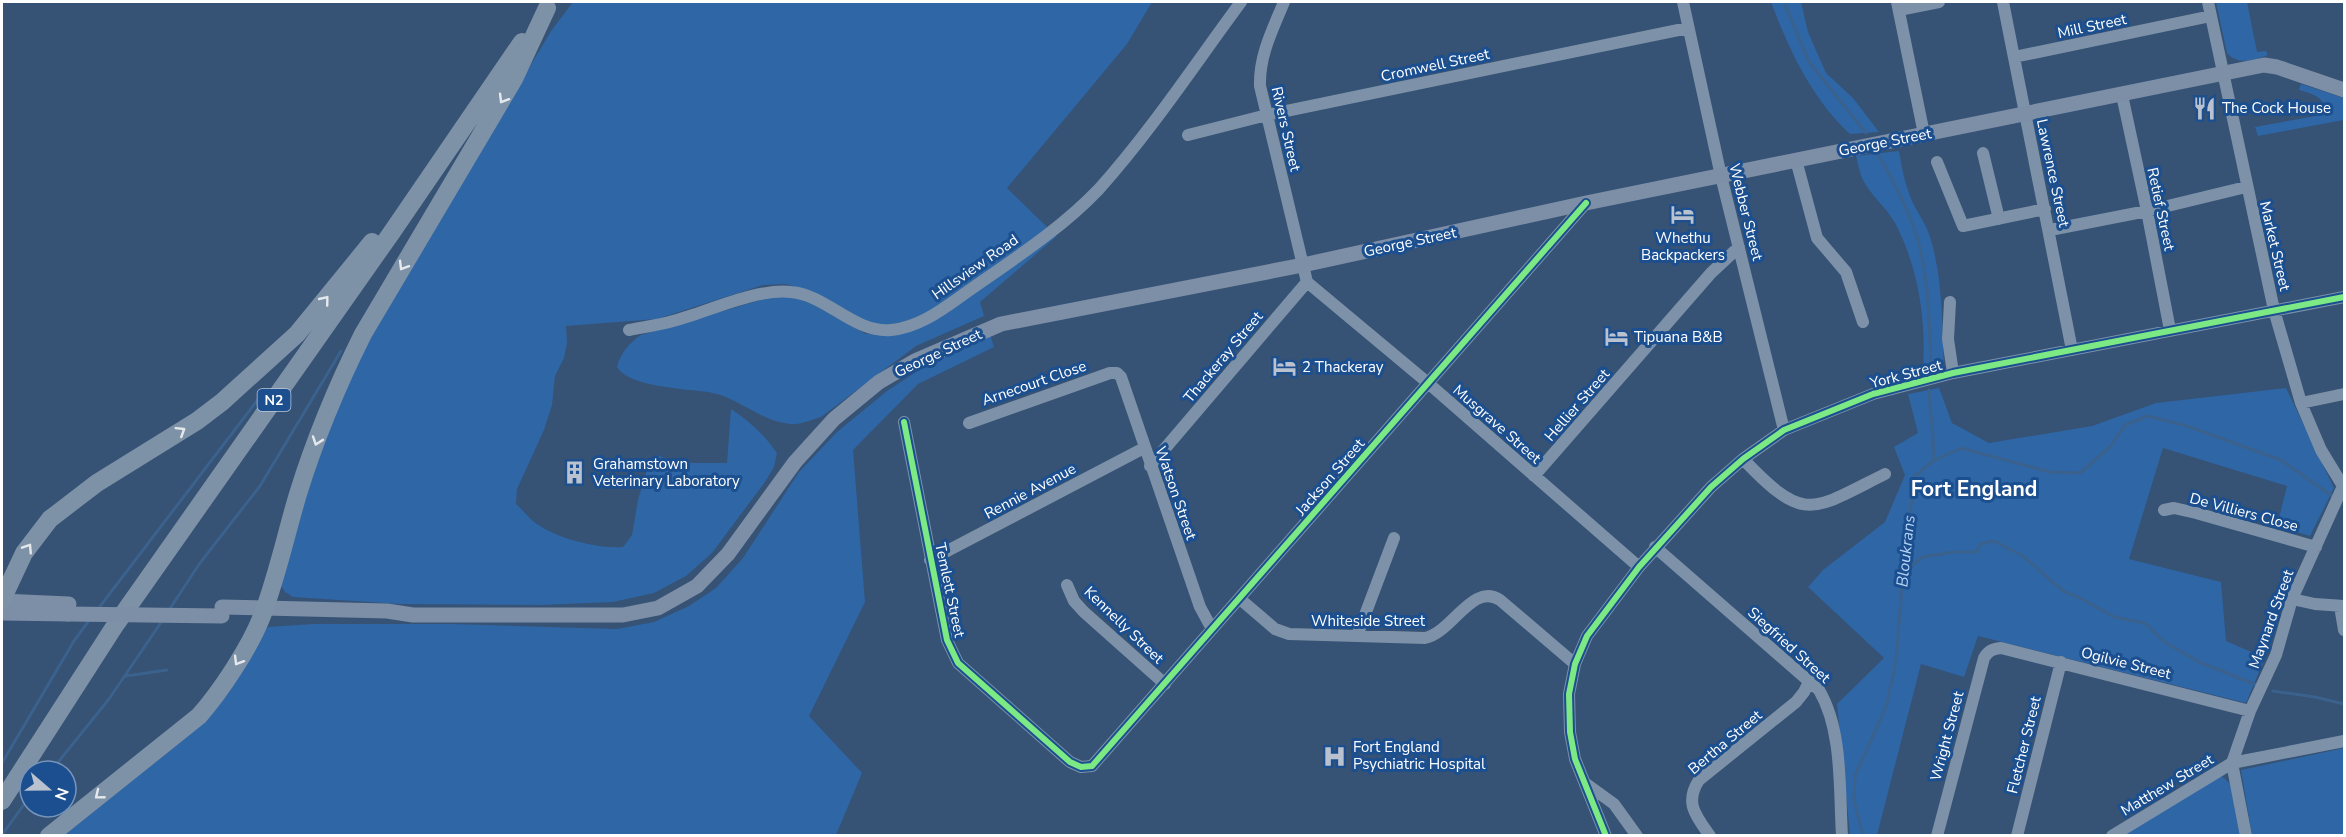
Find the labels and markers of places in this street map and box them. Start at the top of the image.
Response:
restaurant icon: The Cock House [2191,95,2217,121]
place label: The Cock House [2222,98,2331,118]
hotel icon: Whethu Backpackers [1670,201,1696,227]
place label: Whethu Backpackers [1641,228,1725,265]
hotel icon: Tipuana B&B [1603,324,1629,350]
place label: Tipuana B&B [1634,327,1723,347]
hotel icon: 2 Thackeray [1271,354,1297,380]
place label: 2 Thackeray [1302,357,1384,377]
place label: Grahamstown Veterinary Laboratory [592,454,740,491]
building icon: Grahamstown Veterinary Laboratory [562,460,588,486]
place label: Fort England Psychiatric Hospital [1353,737,1486,774]
hospital icon: Fort England Psychiatric Hospital [1322,743,1348,769]

